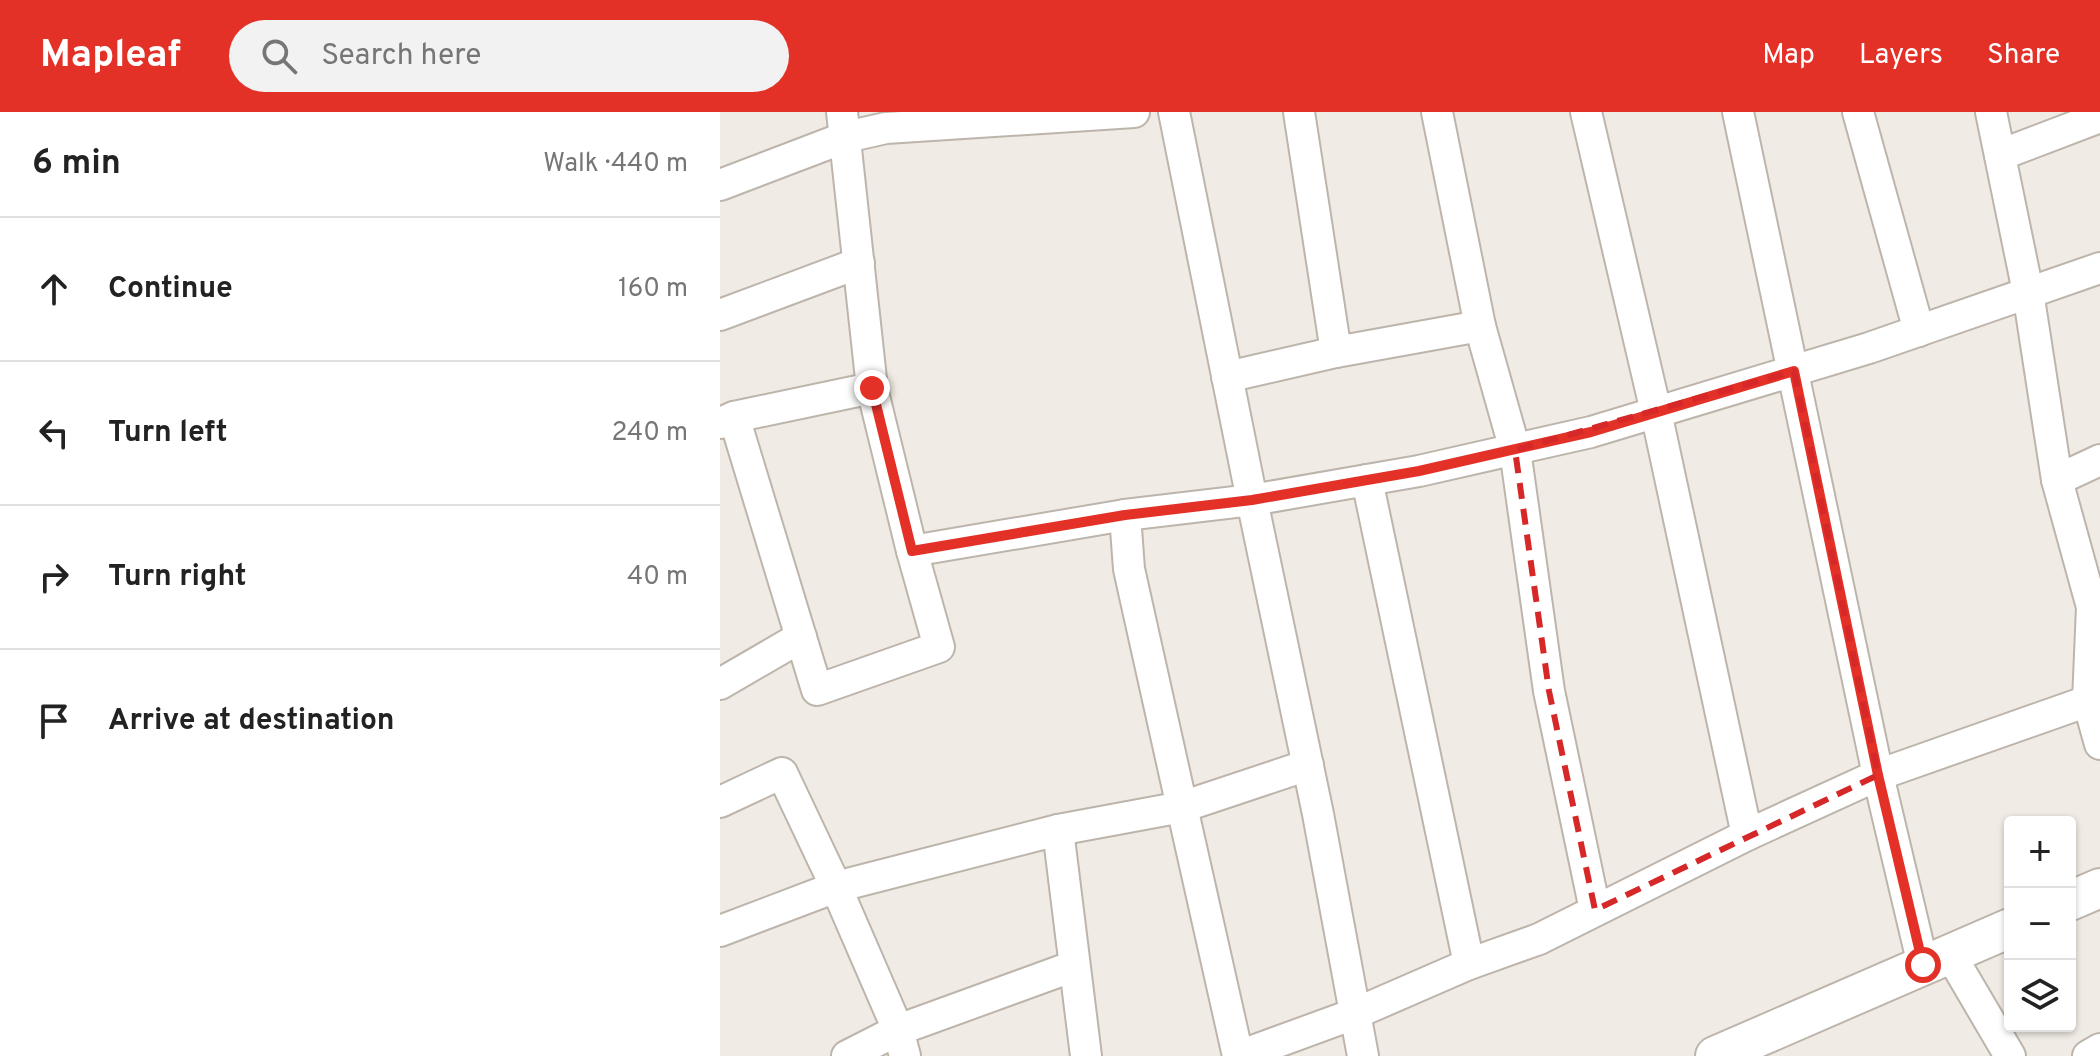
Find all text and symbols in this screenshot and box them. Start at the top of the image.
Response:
search box [229,20,789,92]
text: Mapleaf [40,32,181,81]
icon: search [257,34,301,78]
text: Search here [321,38,481,75]
text: Map [1762,38,1815,74]
text: Layers [1859,38,1943,74]
text: Share [1987,38,2060,74]
text: 6 min [32,143,121,186]
text: Walk · 440 m [543,148,688,181]
icon: ahead [32,267,76,311]
text: Continue [108,271,233,308]
text: 160 m [618,273,688,306]
route end [854,370,890,406]
icon: left [32,411,76,455]
text: Turn left [108,415,228,452]
text: 240 m [611,417,688,450]
icon: right [32,555,76,599]
text: Turn right [108,559,246,596]
text: 40 m [627,561,688,594]
icon: arrive [32,699,76,743]
text: Arrive at destination [108,703,394,740]
map controls [2004,816,2076,1032]
button: + [2004,816,2076,888]
button: − [2004,888,2076,960]
route start [1905,947,1941,983]
button: layers [2004,960,2076,1032]

